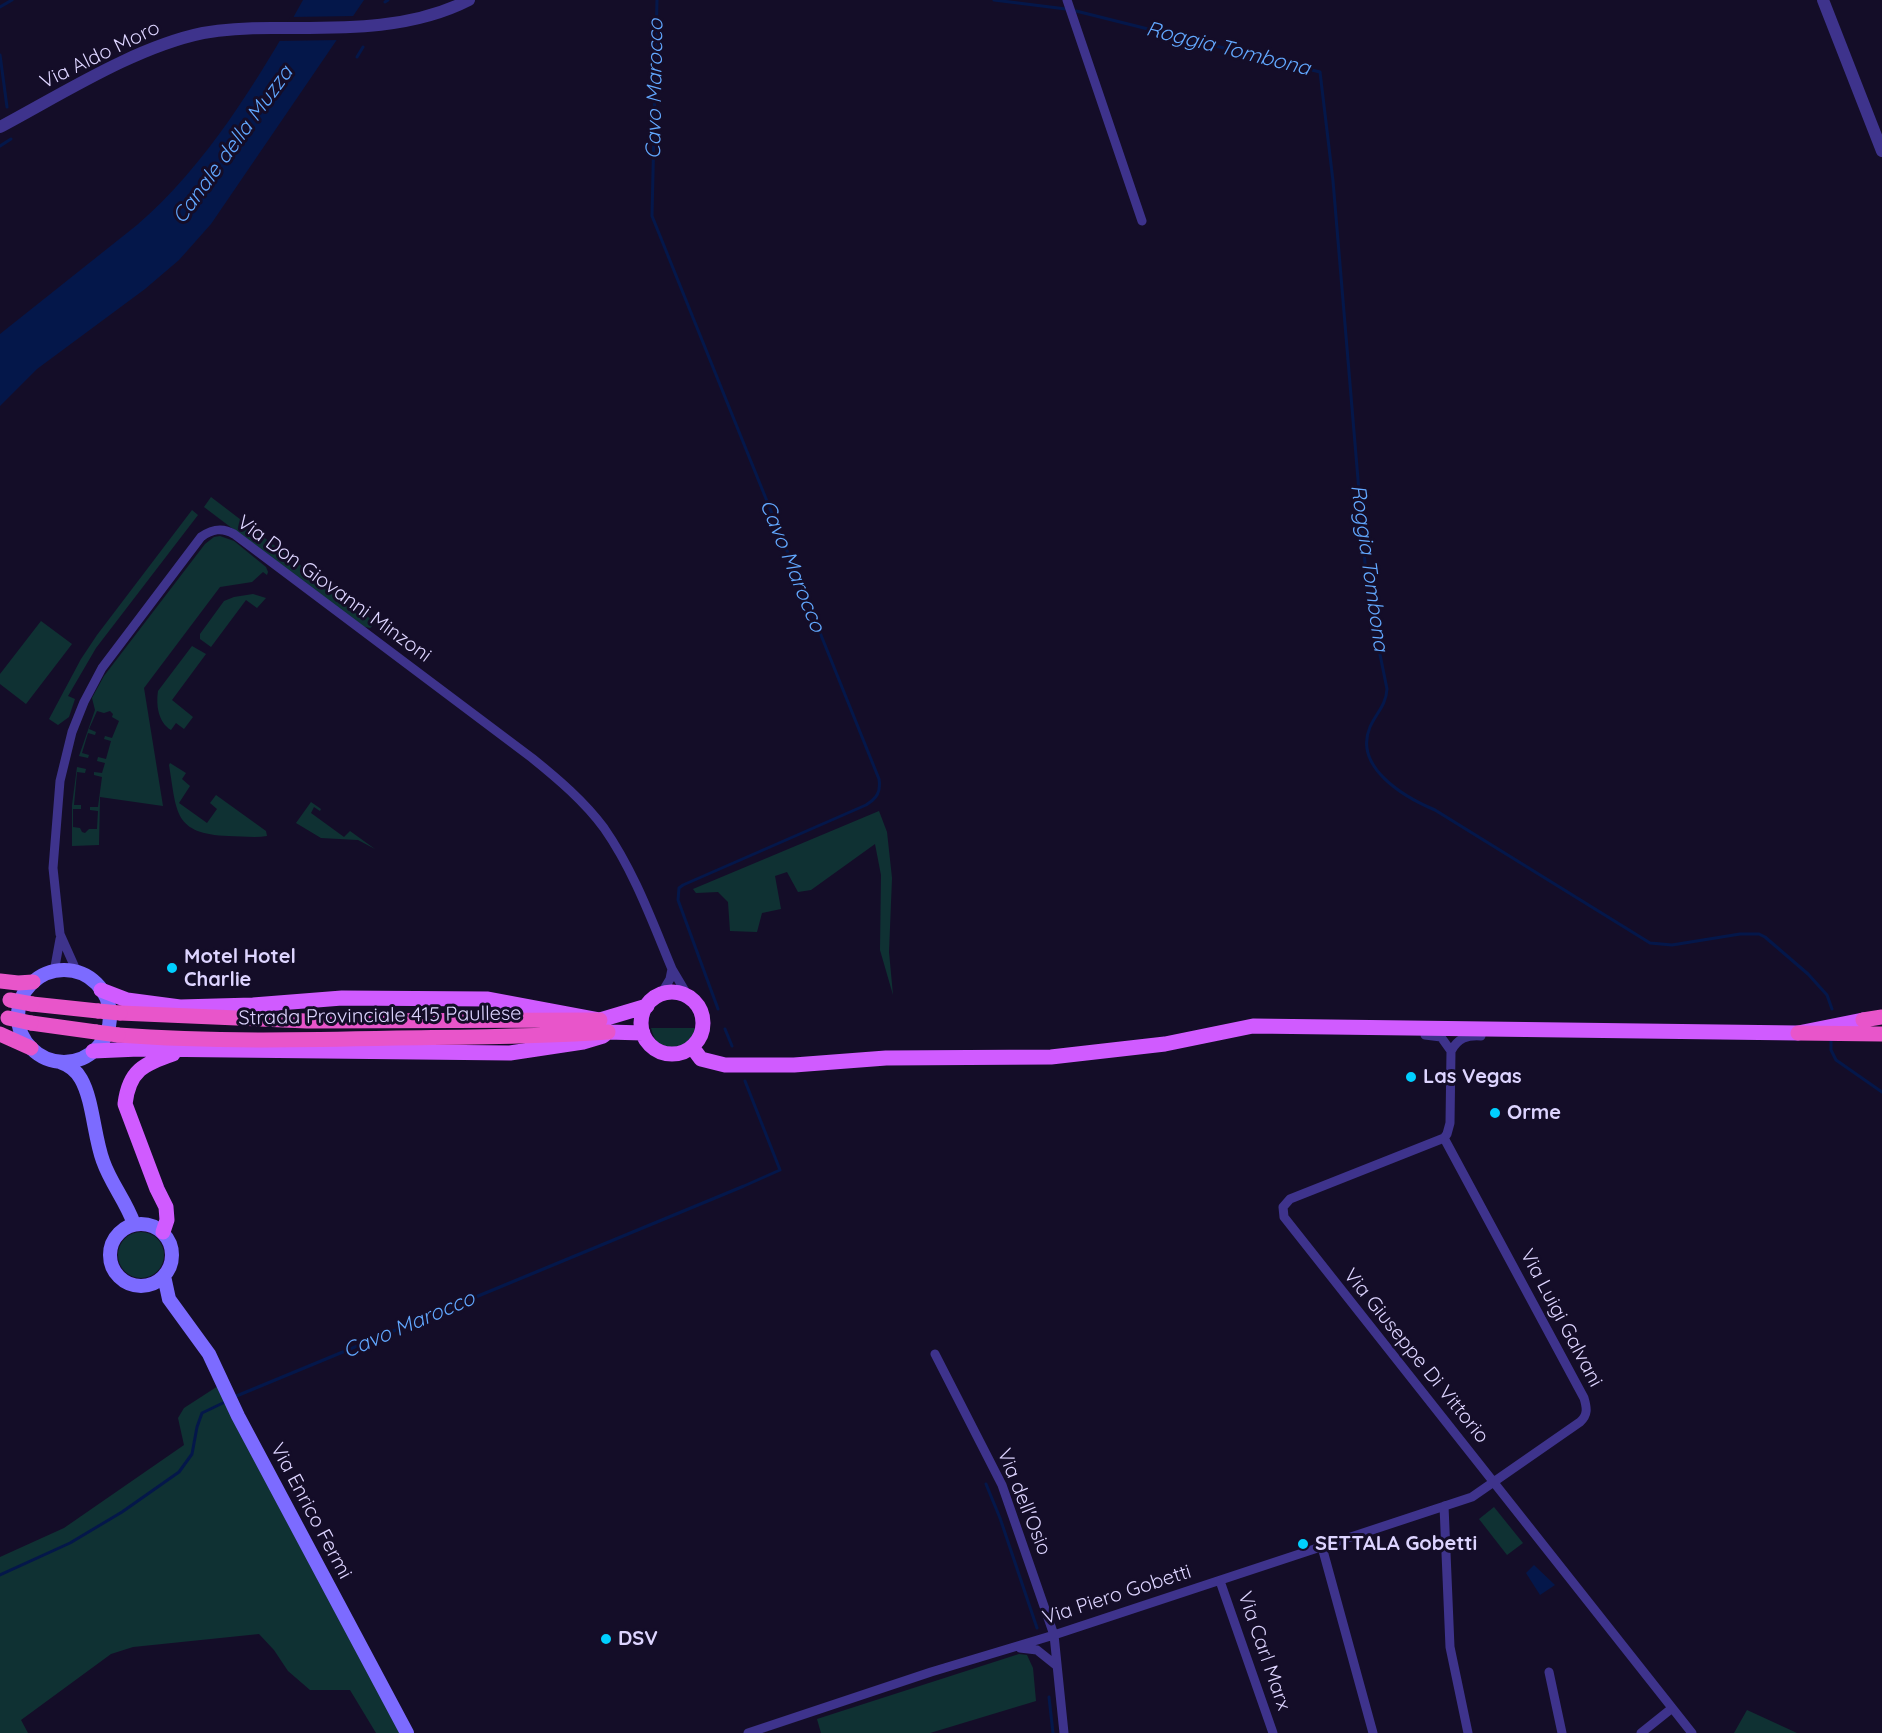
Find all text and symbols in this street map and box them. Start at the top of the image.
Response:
street label: Via Aldo Moro [36,16,164,94]
water label: Roggia Tombona [1143,16,1313,82]
water label: Cavo Marocco [641,19,669,159]
water label: Canale della Muzza [167,61,299,229]
water label: Roggia Tombona [1345,483,1393,653]
water label: Cavo Marocco [754,496,830,636]
street label: Via Don Giovanni Minzoni [232,510,436,668]
place label: Motel Hotel Charlie [184,945,296,992]
marker: Motel Hotel Charlie [165,961,179,975]
street label: Strada Provinciale 415 Paullese [238,1002,522,1030]
place label: Las Vegas [1423,1065,1522,1089]
marker: Las Vegas [1404,1070,1418,1084]
place label: Orme [1507,1101,1561,1125]
marker: Orme [1488,1106,1502,1120]
street label: Via Luigi Galvani [1515,1245,1607,1391]
street label: Via Giuseppe Di Vittorio [1338,1264,1494,1448]
water label: Cavo Marocco [339,1286,479,1364]
street label: Via Enrico Fermi [265,1439,357,1583]
street label: Via dell'Osio [992,1445,1056,1559]
place label: SETTALA Gobetti [1315,1532,1477,1556]
marker: SETTALA Gobetti [1296,1537,1310,1551]
street label: Via Piero Gobetti [1040,1560,1194,1630]
street label: Via Carl Marx [1232,1588,1296,1714]
place label: DSV [618,1627,658,1651]
marker: DSV [599,1632,613,1646]

